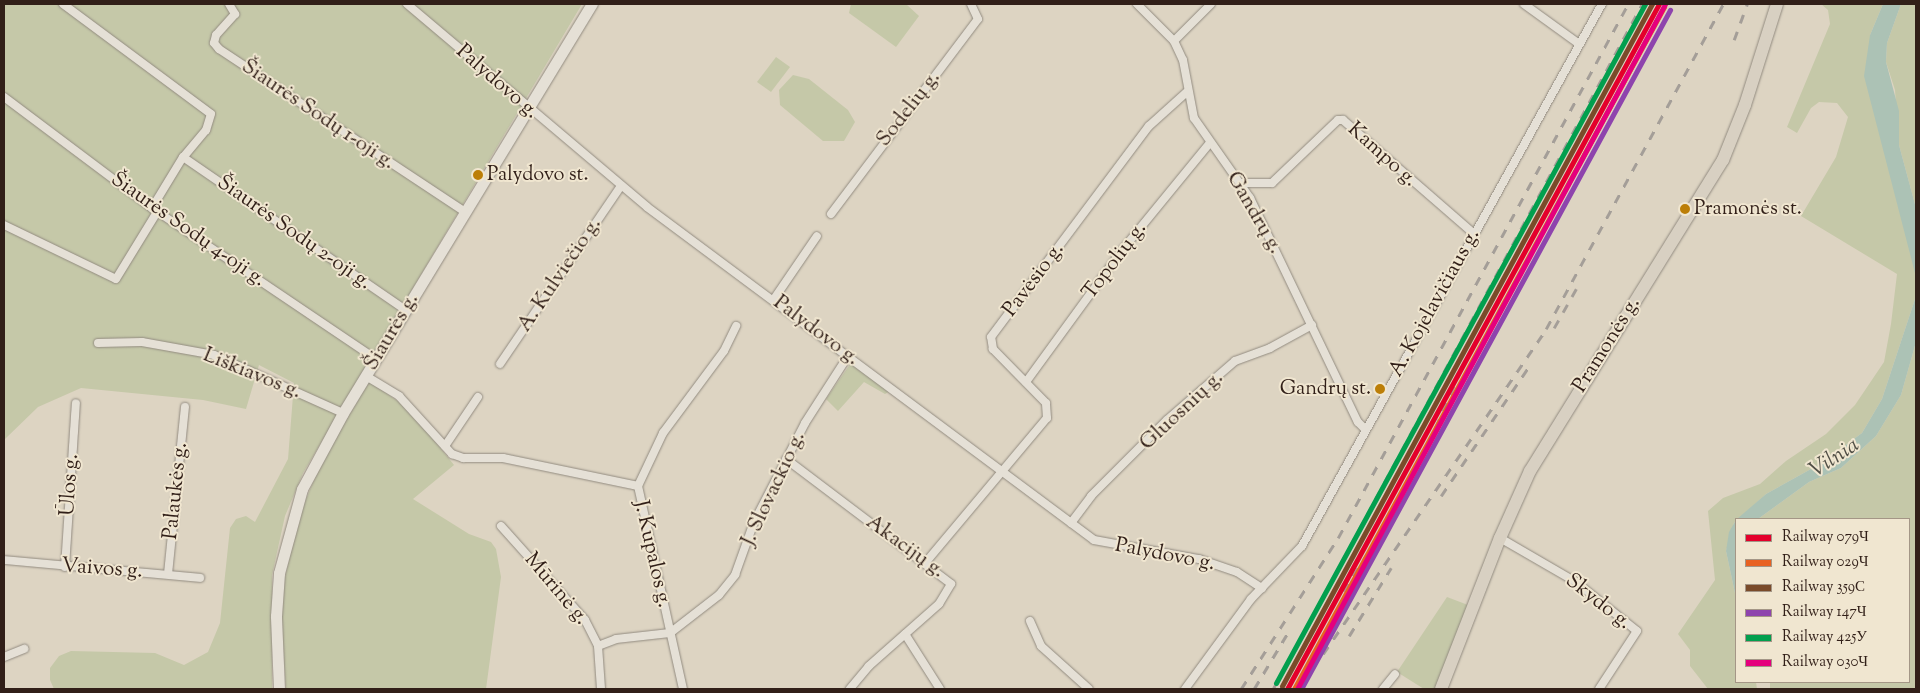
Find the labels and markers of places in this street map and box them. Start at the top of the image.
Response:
place label: Palydovo st. [487,163,588,187]
marker: Palydovo st. [473,170,483,180]
place label: Pramonės st. [1694,197,1802,221]
marker: Pramonės st. [1680,204,1690,214]
place label: Gandrų st. [1280,377,1371,401]
marker: Gandrų st. [1375,384,1385,394]

